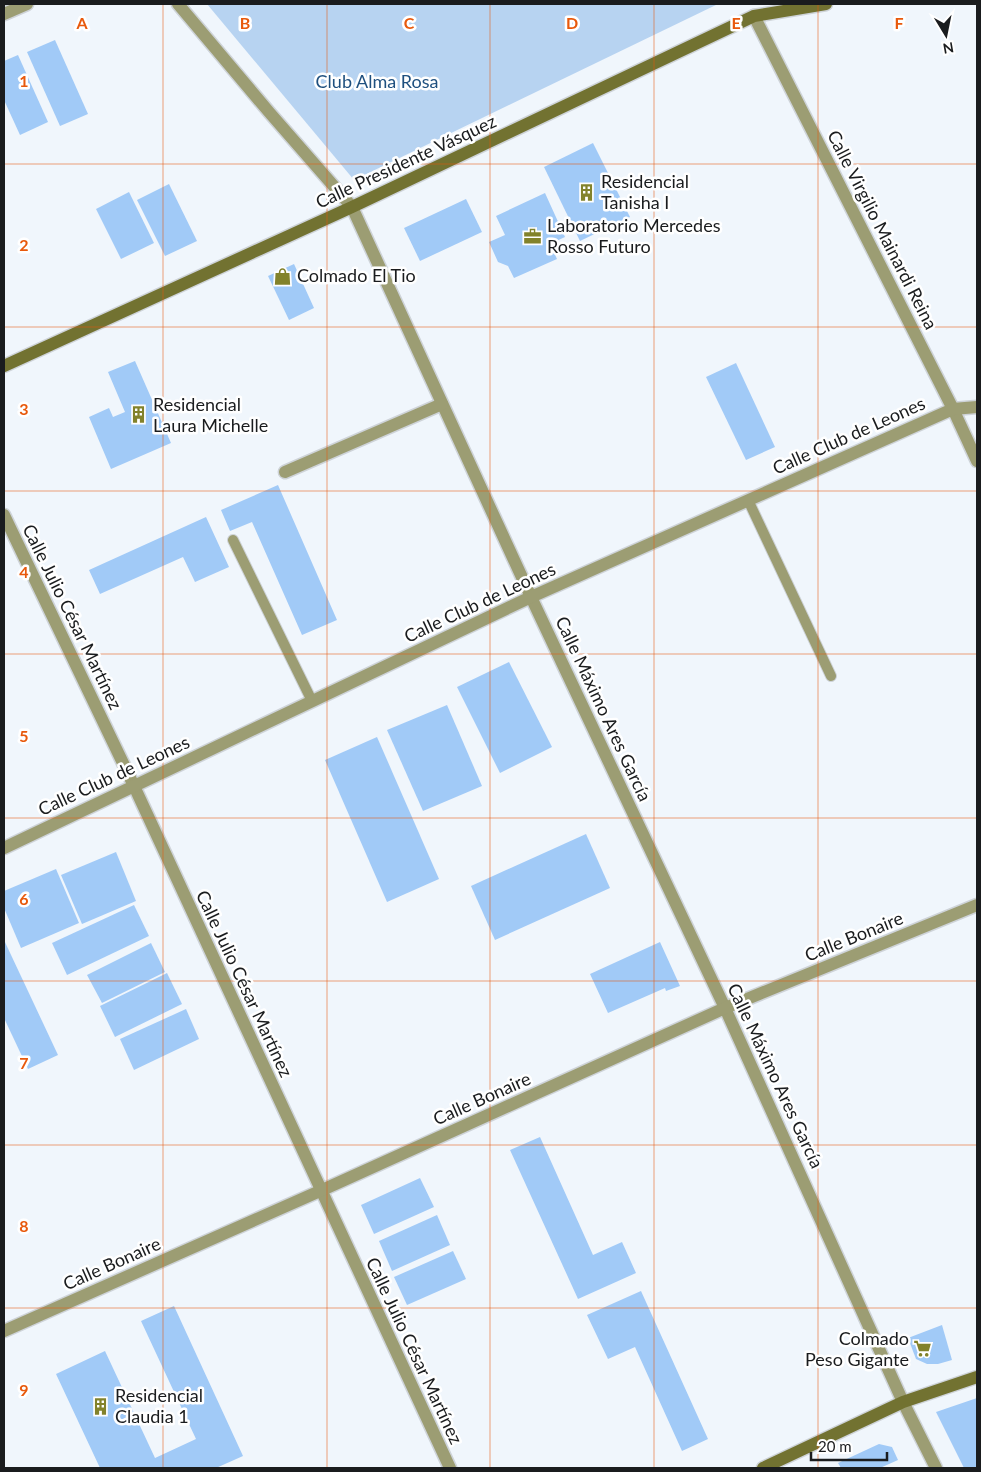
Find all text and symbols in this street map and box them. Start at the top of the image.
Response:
north arrow [921,10,971,60]
text: A [75,13,88,32]
text: B [240,13,250,32]
text: C [404,13,415,32]
text: D [566,13,578,32]
text: E [731,13,741,32]
text: F [894,13,904,32]
text: N [942,39,955,58]
park label: Club Alma Rosa [316,70,438,92]
text: 1 [19,71,29,90]
street label: Calle Presidente Vásquez [312,110,499,213]
street label: Calle Virgilio Mainardi Reina [823,126,943,333]
place label: Residencial Tanisha I [601,170,689,213]
building icon: Residencial Tanisha I [577,182,597,202]
place label: Laboratorio Mercedes Rosso Futuro [547,214,721,257]
office icon: Laboratorio Mercedes Rosso Futuro [523,226,543,246]
text: 2 [19,235,29,254]
place label: Colmado El Tio [297,264,416,286]
shop icon: Colmado El Tio [273,266,293,286]
street label: Calle Club de Leones [769,392,928,479]
place label: Residencial Laura Michelle [153,393,268,436]
text: 3 [19,399,29,418]
building icon: Residencial Laura Michelle [129,405,149,425]
street label: Calle Julio César Martínez [18,520,127,713]
street label: Calle Club de Leones [400,557,559,647]
text: 4 [19,562,29,581]
street label: Calle Máximo Ares García [551,613,656,805]
text: 5 [19,726,29,745]
street label: Calle Club de Leones [34,730,193,820]
street label: Calle Julio César Martínez [192,887,298,1080]
text: 6 [19,889,29,908]
street label: Calle Bonaire [801,906,906,966]
street label: Calle Máximo Ares García [723,980,828,1172]
text: 7 [19,1053,29,1072]
street label: Calle Bonaire [429,1067,534,1129]
text: 8 [19,1216,29,1235]
street label: Calle Bonaire [59,1232,164,1294]
street label: Calle Julio César Martínez [362,1254,468,1447]
place label: Colmado Peso Gigante [805,1327,909,1370]
supermarket icon: Colmado Peso Gigante [913,1339,933,1359]
text: 9 [19,1380,29,1399]
place label: Residencial Claudia 1 [115,1384,203,1427]
building icon: Residencial Claudia 1 [91,1396,111,1416]
scale bar [811,1430,887,1462]
text: 20 m [818,1437,852,1455]

